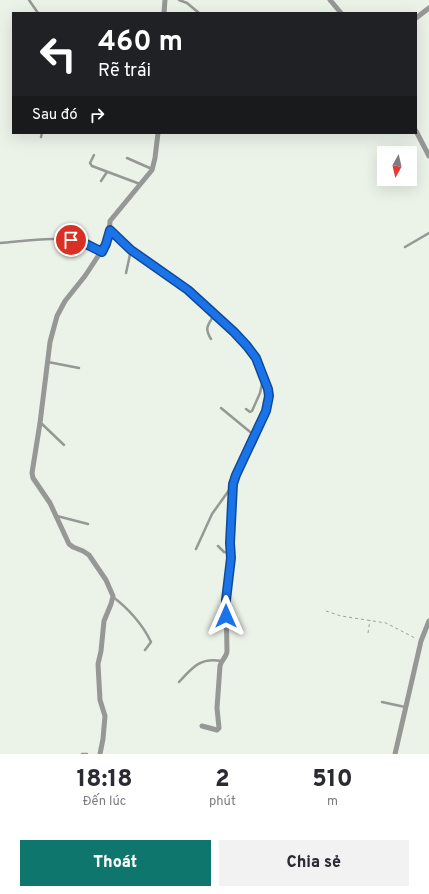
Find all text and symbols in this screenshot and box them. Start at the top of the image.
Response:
text: 460 m [98,25,183,61]
icon: left [32,28,84,80]
text: Rẽ trái [98,60,151,83]
icon: right [86,104,108,126]
text: Sau đó [32,106,78,125]
north arrow [377,146,417,186]
map controls [377,146,417,186]
pin [54,223,88,257]
icon: arrive [60,229,82,251]
position arrow [205,595,247,637]
text: 18:18 [76,765,133,795]
text: 2 [215,765,230,795]
text: 510 [312,765,353,795]
text: Đến lúc [83,794,126,810]
text: phút [209,794,236,810]
text: m [327,794,338,810]
button: Thoát [20,840,211,886]
button: Chia sẻ [219,840,409,886]

